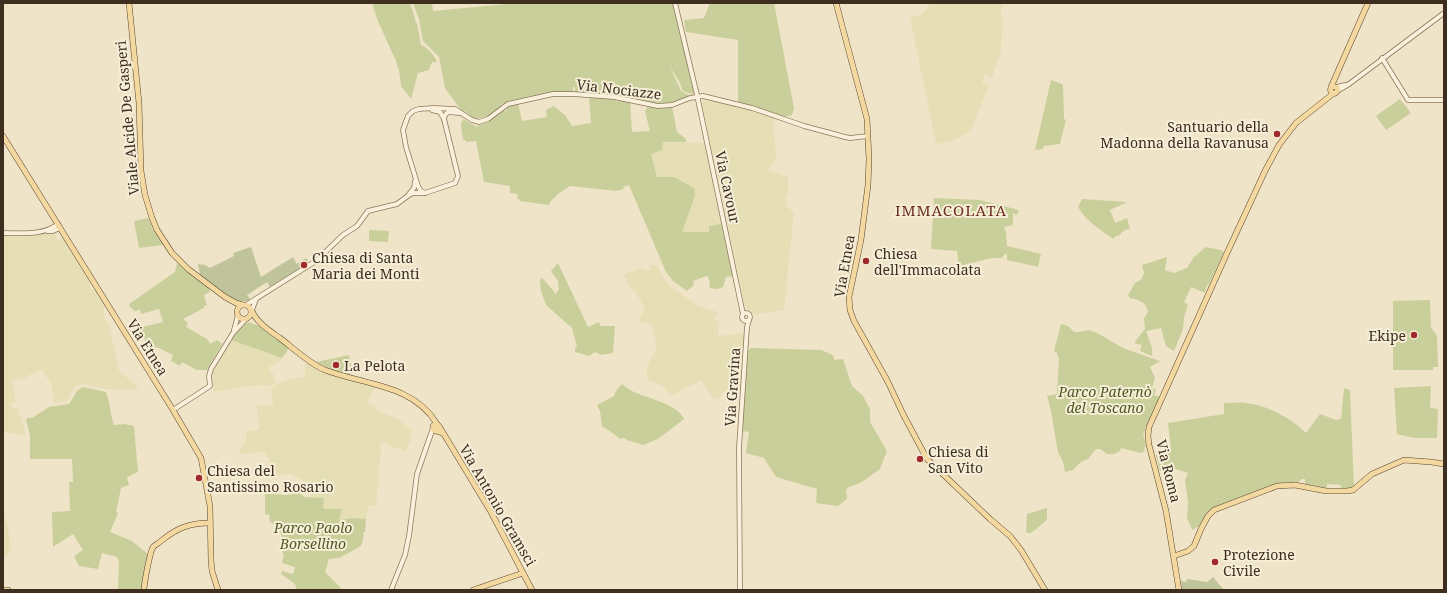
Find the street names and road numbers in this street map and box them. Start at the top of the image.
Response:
street label: Viale Alcide De Gasperi [111,39,143,196]
street label: Via Nociazze [576,74,662,104]
street label: Via Cavour [711,149,745,225]
street label: Via Etnea [829,233,859,299]
street label: Via Etnea [123,315,173,379]
street label: Via Gravina [720,347,744,427]
street label: Via Roma [1152,438,1186,504]
street label: Via Antonio Gramsci [455,441,541,570]

